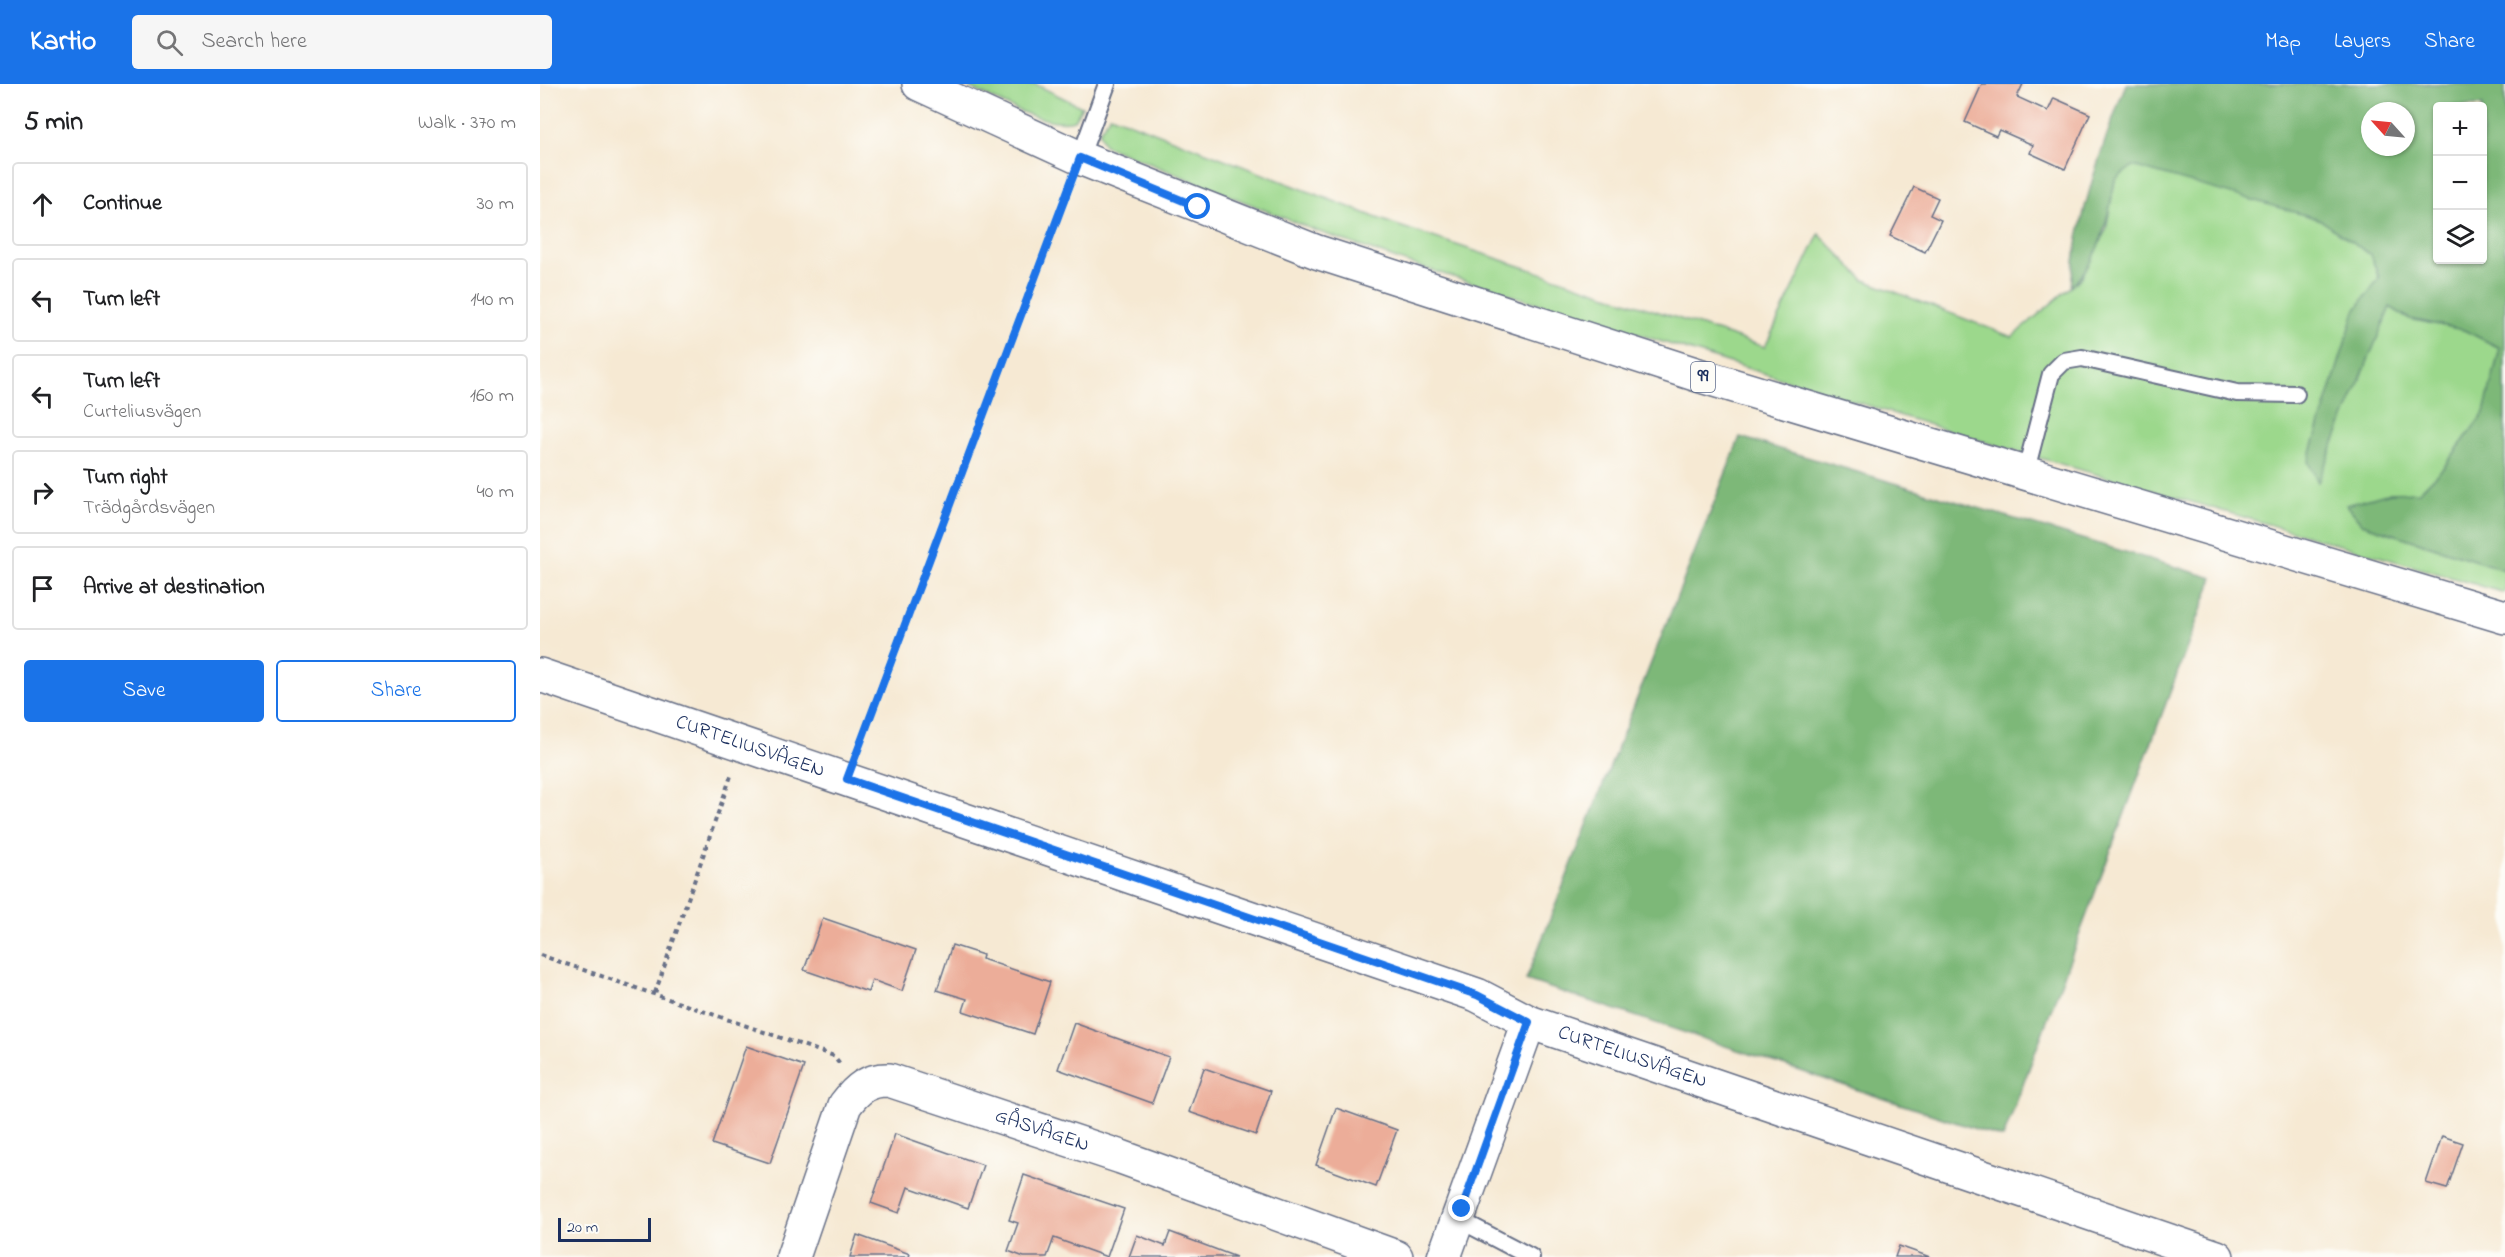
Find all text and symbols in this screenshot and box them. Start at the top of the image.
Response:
search box [132,15,552,69]
text: Kartio [30,22,96,63]
icon: search [153,26,186,59]
text: Search here [201,26,307,58]
text: Map [2265,27,2301,57]
text: Layers [2334,27,2391,57]
text: Share [2424,27,2475,57]
north arrow [2361,102,2415,156]
map controls [2433,102,2487,264]
button: + [2433,102,2487,156]
text: 5 min [24,104,83,142]
text: Walk · 370 m [418,109,516,138]
button: − [2433,156,2487,210]
icon: ahead [26,188,59,221]
text: Continue [83,188,162,220]
text: 30 m [477,190,514,219]
route start [1184,193,1210,219]
button: layers [2433,210,2487,264]
icon: left [26,284,59,317]
text: Turn left [83,284,160,316]
text: 140 m [470,286,514,315]
road number: 99 [1691,362,1715,392]
text: Turn left [83,366,160,398]
icon: left [26,380,59,413]
text: 160 m [470,382,514,411]
text: Curteliusvägen [83,398,201,427]
text: Turn right [83,462,168,494]
icon: right [26,476,59,509]
text: 40 m [477,478,514,507]
text: Trädgårdsvägen [83,494,215,523]
icon: arrive [26,572,59,605]
text: Arrive at destination [83,572,265,604]
button: Save [24,660,264,722]
button: Share [276,660,516,722]
street label: CURTELIUSVÄGEN [672,708,828,786]
street label: CURTELIUSVÄGEN [1554,1018,1711,1096]
street label: GÅSVÄGEN [991,1102,1093,1160]
route end [1448,1195,1474,1221]
scale bar [558,1215,651,1242]
text: 20 m [567,1216,598,1240]

